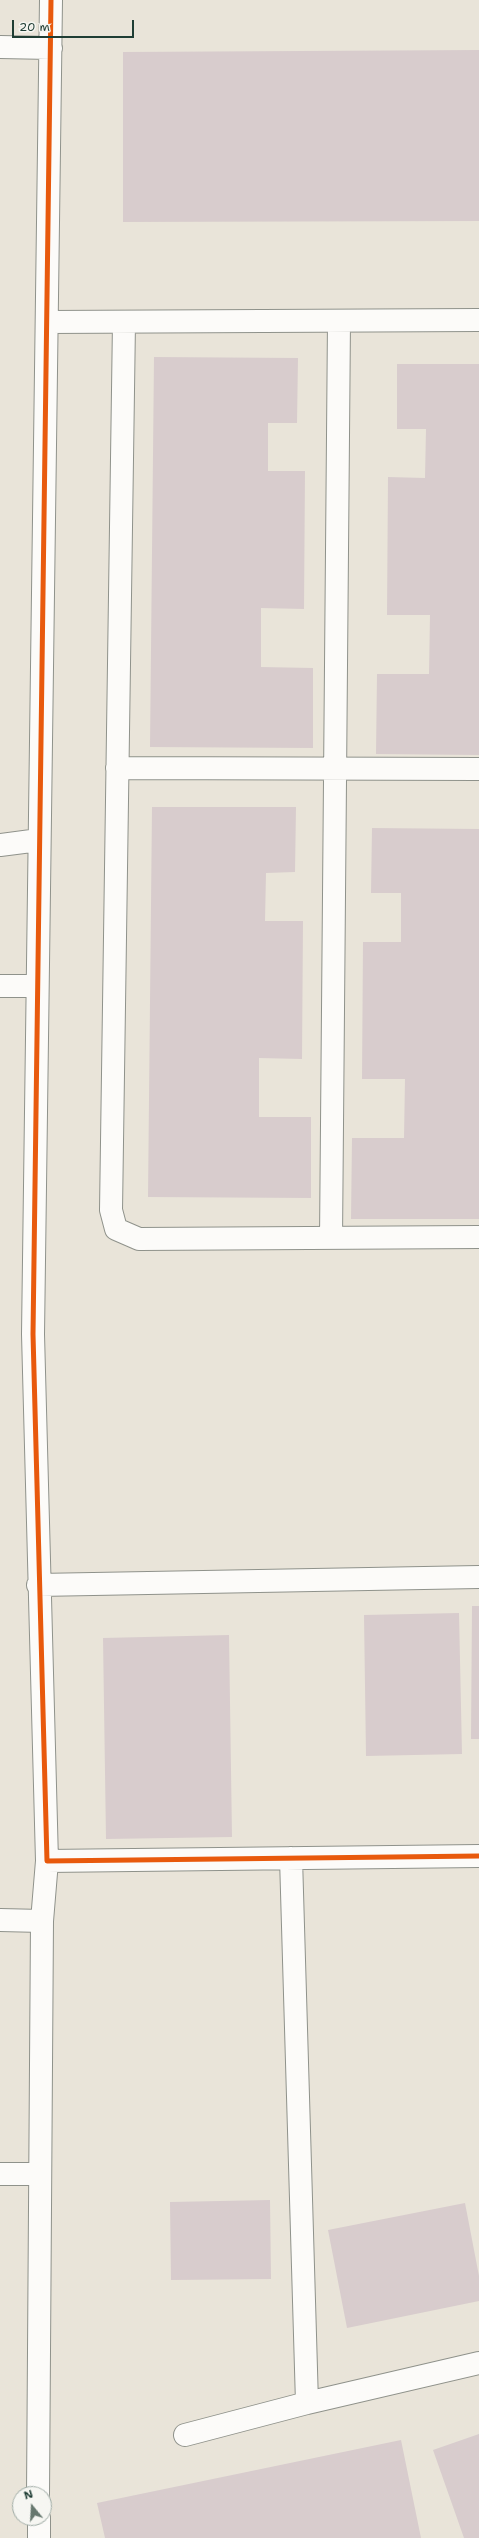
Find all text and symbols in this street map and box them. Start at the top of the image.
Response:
scale bar [14,12,136,38]
text: 20 m [19,19,50,35]
north arrow [12,2486,52,2526]
text: N [22,2487,35,2504]

